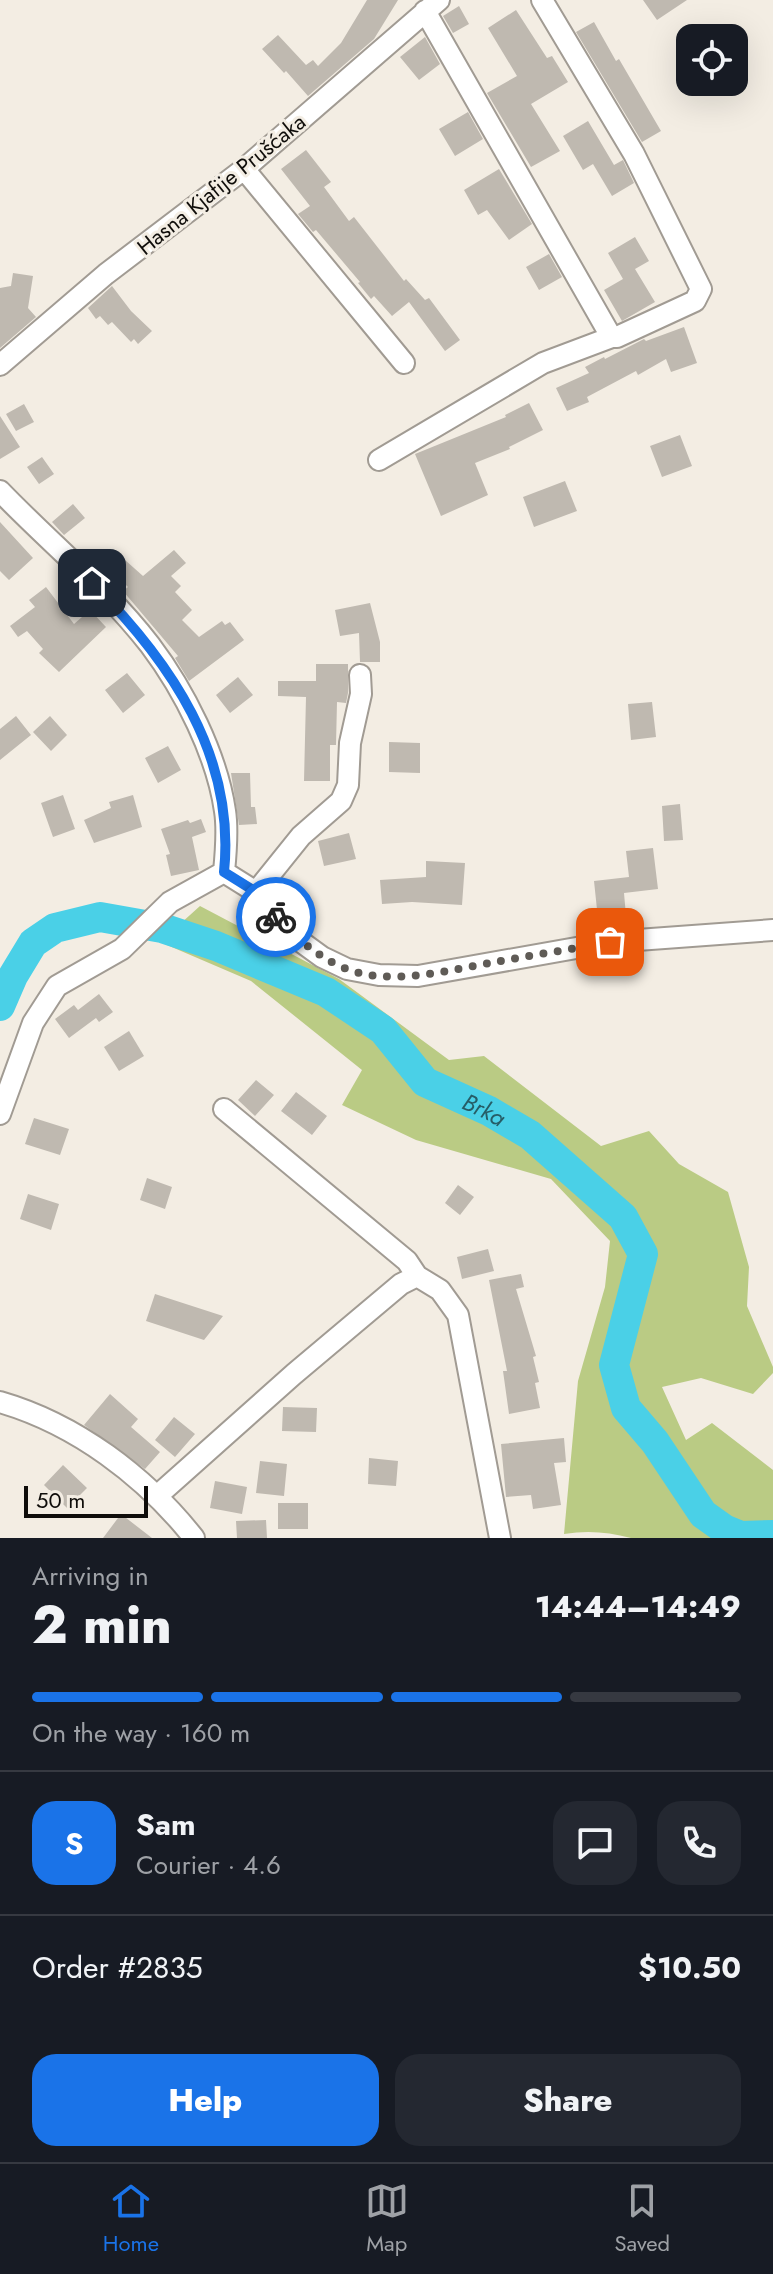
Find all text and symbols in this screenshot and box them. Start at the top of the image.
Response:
map controls [676,24,748,96]
button: locate [676,24,748,96]
street label: Hasna Kjafije Prušćaka [130,106,312,262]
pin [58,549,126,617]
icon: home [70,561,114,605]
courier [236,877,316,957]
icon: bike [254,895,298,939]
pin [576,908,644,976]
icon: bag [588,920,632,964]
water label: Brka [457,1084,513,1135]
scale bar [24,1482,148,1518]
text: 50 m [36,1484,85,1516]
text: Arriving in [32,1557,149,1595]
text: 14:44–14:49 [535,1585,741,1628]
text: 2 min [32,1587,172,1663]
text: On the way · 160 m [32,1714,250,1752]
button: chat [553,1801,637,1885]
button: phone [657,1801,741,1885]
text: Sam [136,1803,196,1846]
text: S [65,1822,83,1865]
text: Courier · 4.6 [136,1846,281,1884]
text: Order #2835 [32,1946,203,1989]
text: $10.50 [638,1946,741,1989]
button: Help [32,2054,379,2146]
button: Share [395,2054,741,2146]
tab: Home [103,2179,159,2259]
tab: Map [365,2179,409,2259]
tab: Saved [614,2179,670,2259]

